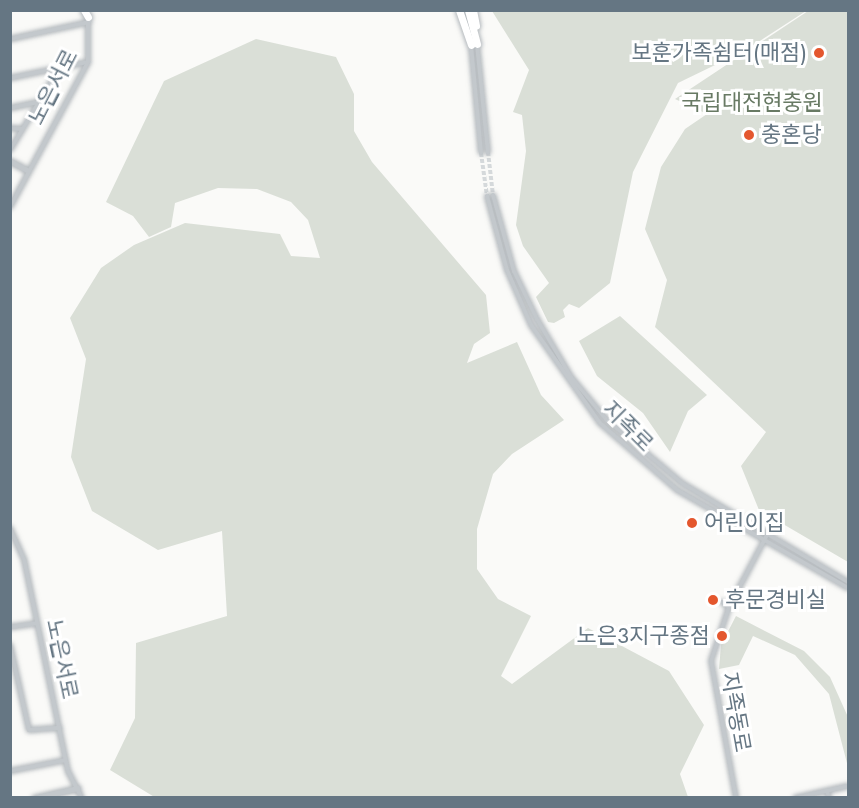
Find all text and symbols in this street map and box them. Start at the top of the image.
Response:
place label: 보훈가족쉼터(매점) [631,40,807,66]
street label: 노은서로 [23,45,83,129]
marker: 보훈가족쉼터(매점) [812,46,826,60]
park label: 국립대전현충원 [681,90,823,116]
place label: 충혼당 [761,122,822,148]
marker: 충혼당 [742,128,756,142]
street label: 지족로 [597,395,659,457]
place label: 어린이집 [704,510,785,536]
marker: 어린이집 [685,516,699,530]
place label: 후문경비실 [725,587,826,613]
marker: 후문경비실 [706,593,720,607]
street label: 노은서로 [41,617,83,701]
place label: 노은3지구종점 [577,623,710,649]
marker: 노은3지구종점 [715,629,729,643]
street label: 지족동로 [716,670,756,754]

